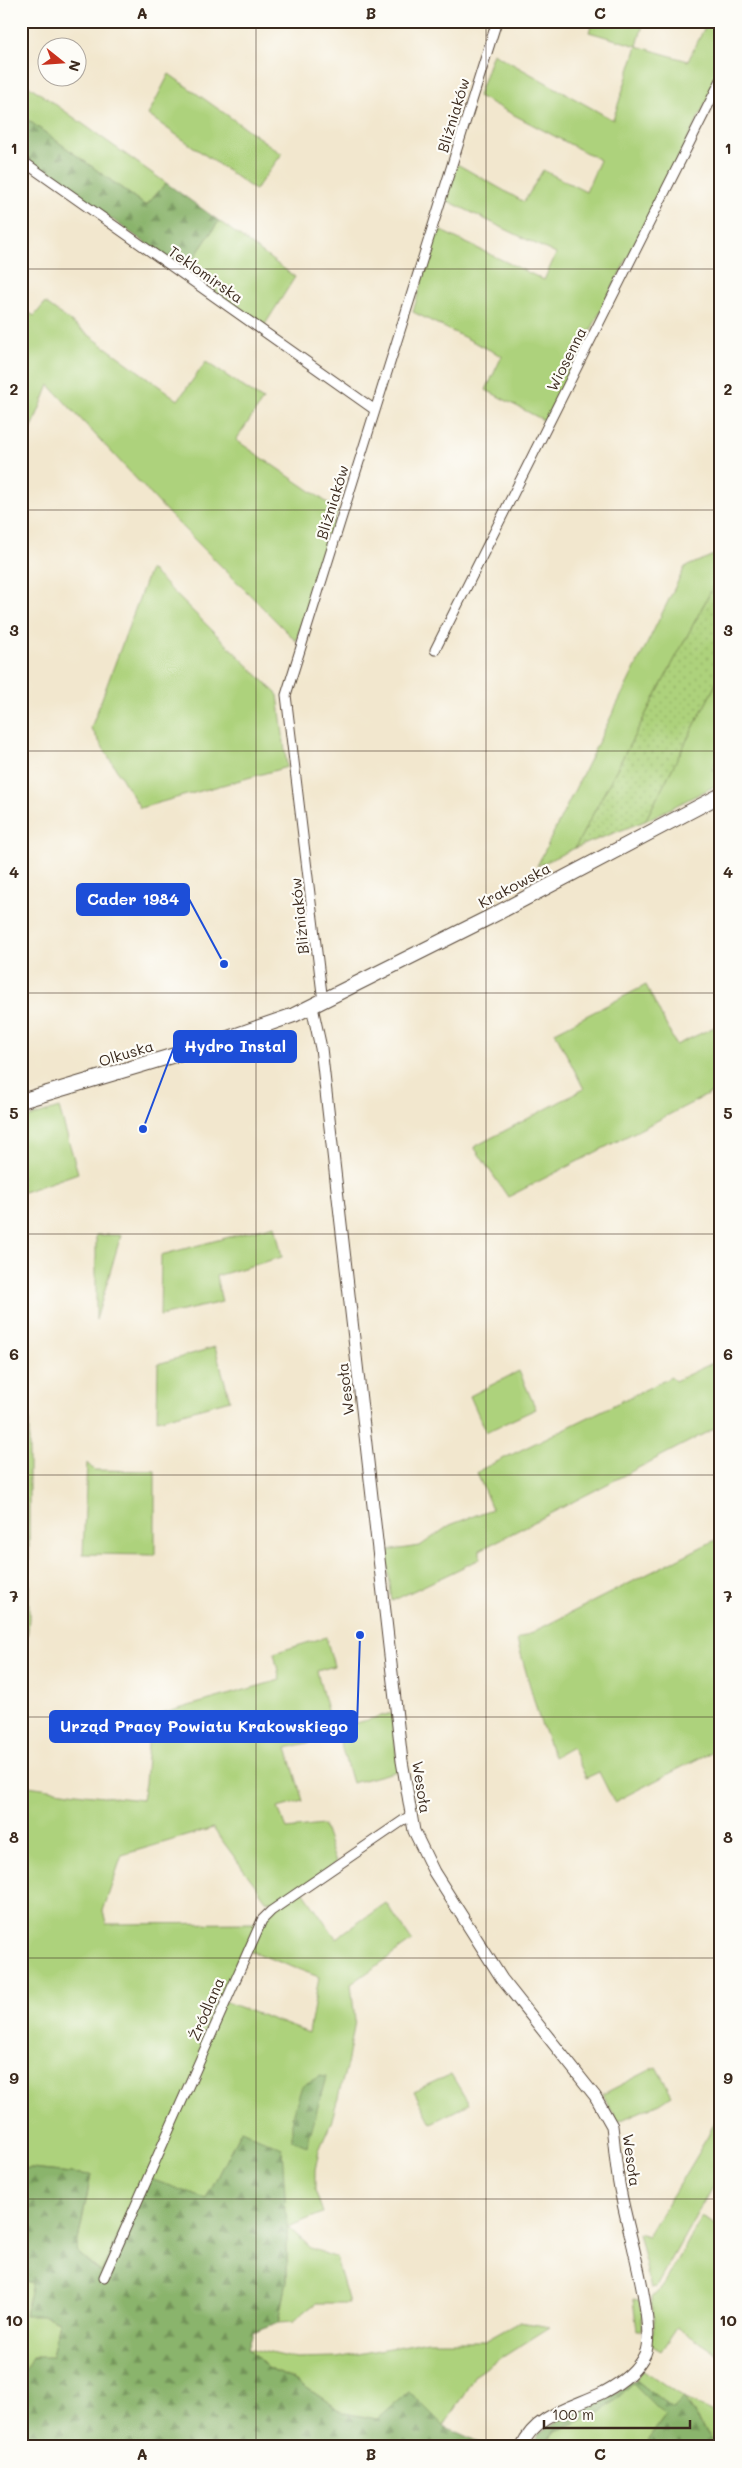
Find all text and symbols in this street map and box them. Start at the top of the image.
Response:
text: A [136,2,148,23]
text: B [366,2,376,23]
text: C [594,2,606,23]
north arrow [38,38,88,88]
text: N [64,58,86,74]
street label: Bliźniaków [432,75,474,155]
text: 1 [10,137,18,158]
text: 1 [724,137,732,158]
street label: Teklomirska [165,241,247,307]
street label: Wiosenna [541,324,591,394]
text: 2 [10,378,19,399]
text: 2 [724,378,733,399]
street label: Bliźniaków [311,462,353,542]
text: 3 [9,619,19,640]
text: 3 [723,619,733,640]
street label: Krakowska [474,858,554,912]
text: 4 [9,861,19,882]
text: 4 [723,861,733,882]
street label: Bliźniaków [285,877,313,955]
callout: Cader 1984 [77,884,189,915]
text: Cader 1984 [87,888,179,909]
callout: Hydro Instal [174,1031,296,1062]
street label: Olkuska [96,1035,156,1071]
text: Hydro Instal [184,1035,286,1056]
text: 5 [9,1102,19,1123]
text: 5 [723,1102,733,1123]
text: 6 [9,1343,19,1364]
text: 6 [723,1343,733,1364]
street label: Wesoła [332,1362,358,1416]
text: 7 [10,1585,19,1606]
text: 7 [724,1585,733,1606]
callout: Urząd Pracy Powiatu Krakowskiego [50,1711,357,1742]
text: Urząd Pracy Powiatu Krakowskiego [60,1715,348,1736]
street label: Wesoła [408,1759,436,1815]
text: 8 [9,1826,19,1847]
text: 8 [723,1826,733,1847]
street label: Źródlana [184,1974,228,2044]
text: 9 [9,2067,19,2088]
text: 9 [723,2067,733,2088]
street label: Wesoła [618,2133,646,2187]
text: 10 [5,2309,23,2330]
text: 10 [719,2309,737,2330]
scale bar [544,2398,691,2430]
text: 100 m [552,2404,594,2424]
text: A [136,2443,148,2464]
text: B [366,2443,376,2464]
text: C [594,2443,606,2464]

